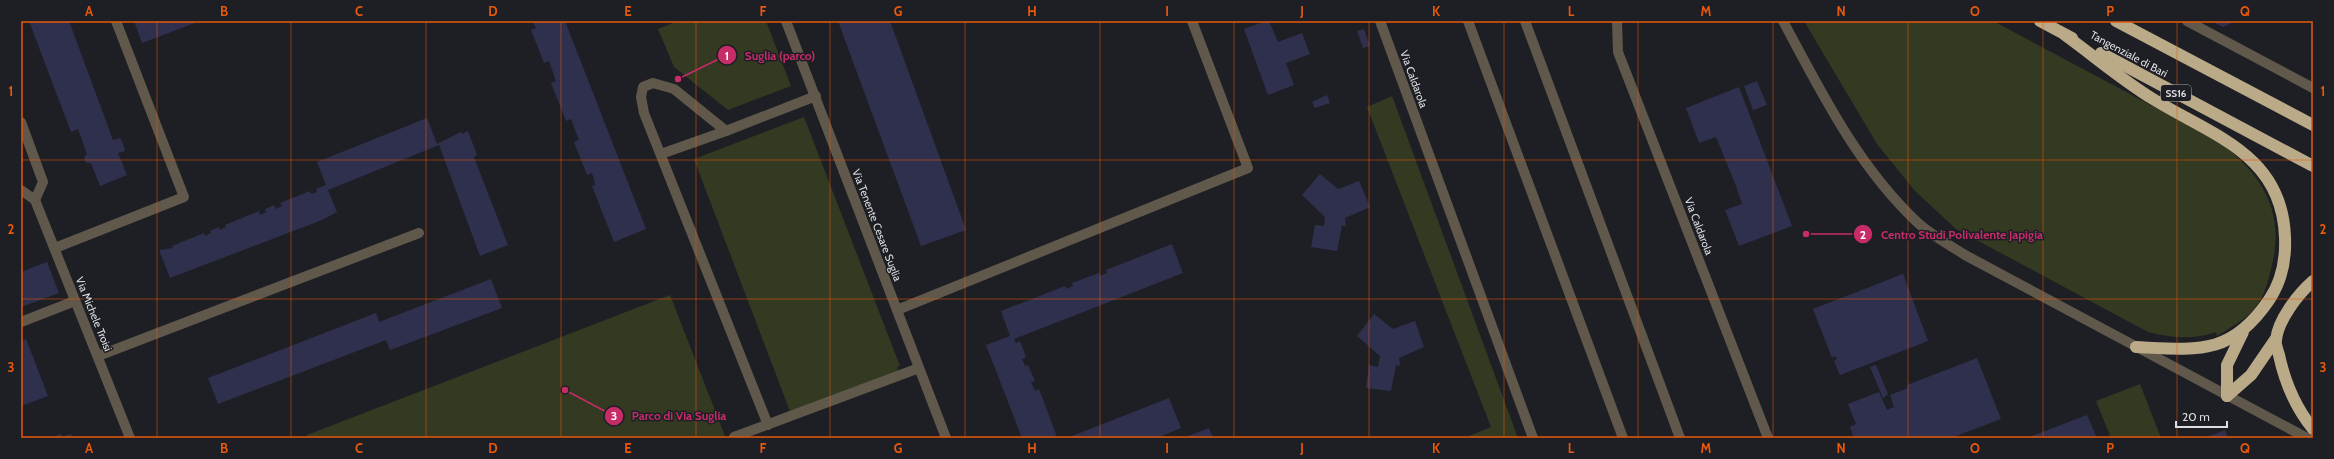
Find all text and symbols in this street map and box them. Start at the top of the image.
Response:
text: A [85,3,94,19]
text: B [220,3,228,19]
text: C [355,3,363,19]
text: D [488,3,498,19]
text: E [624,3,632,19]
text: F [760,3,767,19]
text: G [894,3,903,19]
text: H [1027,3,1037,19]
text: I [1165,3,1169,19]
text: J [1299,3,1304,19]
text: K [1432,3,1441,19]
text: L [1568,3,1575,19]
text: M [1701,3,1712,19]
text: N [1836,3,1846,19]
text: O [1970,3,1980,19]
text: P [2106,3,2114,19]
text: Q [2240,3,2250,19]
street label: Tangenziale di Bari [2088,28,2170,80]
callout: Suglia (parco) [717,43,824,67]
text: 1 [725,48,729,63]
text: Suglia (parco) [745,48,815,63]
street label: Via Caldarola [1397,48,1431,111]
text: 1 [9,83,13,99]
text: 1 [2321,83,2325,99]
road number: SS16 [2161,85,2191,101]
street label: Via Tenente Cesare Suglia [849,167,905,284]
street label: Via Caldarola [1682,195,1717,257]
text: 2 [8,221,15,237]
text: 2 [2320,221,2327,237]
callout: Centro Studi Polivalente Japigia [1853,222,2051,246]
text: 2 [1860,227,1866,242]
text: Centro Studi Polivalente Japigia [1881,227,2043,242]
street label: Via Michele Troisi [73,275,115,353]
text: 3 [7,359,15,375]
text: 3 [2319,359,2327,375]
scale bar [2176,403,2227,429]
callout: Parco di Via Suglia [604,404,735,428]
text: 3 [611,408,617,423]
text: Parco di Via Suglia [632,408,726,423]
text: 20 m [2182,409,2210,424]
text: A [85,440,94,456]
text: B [220,440,228,456]
text: C [355,440,363,456]
text: D [488,440,498,456]
text: E [624,440,632,456]
text: F [760,440,767,456]
text: G [894,440,903,456]
text: H [1027,440,1037,456]
text: I [1165,440,1169,456]
text: J [1299,440,1304,456]
text: K [1432,440,1441,456]
text: L [1568,440,1575,456]
text: M [1701,440,1712,456]
text: N [1836,440,1846,456]
text: O [1970,440,1980,456]
text: P [2106,440,2114,456]
text: Q [2240,440,2250,456]

